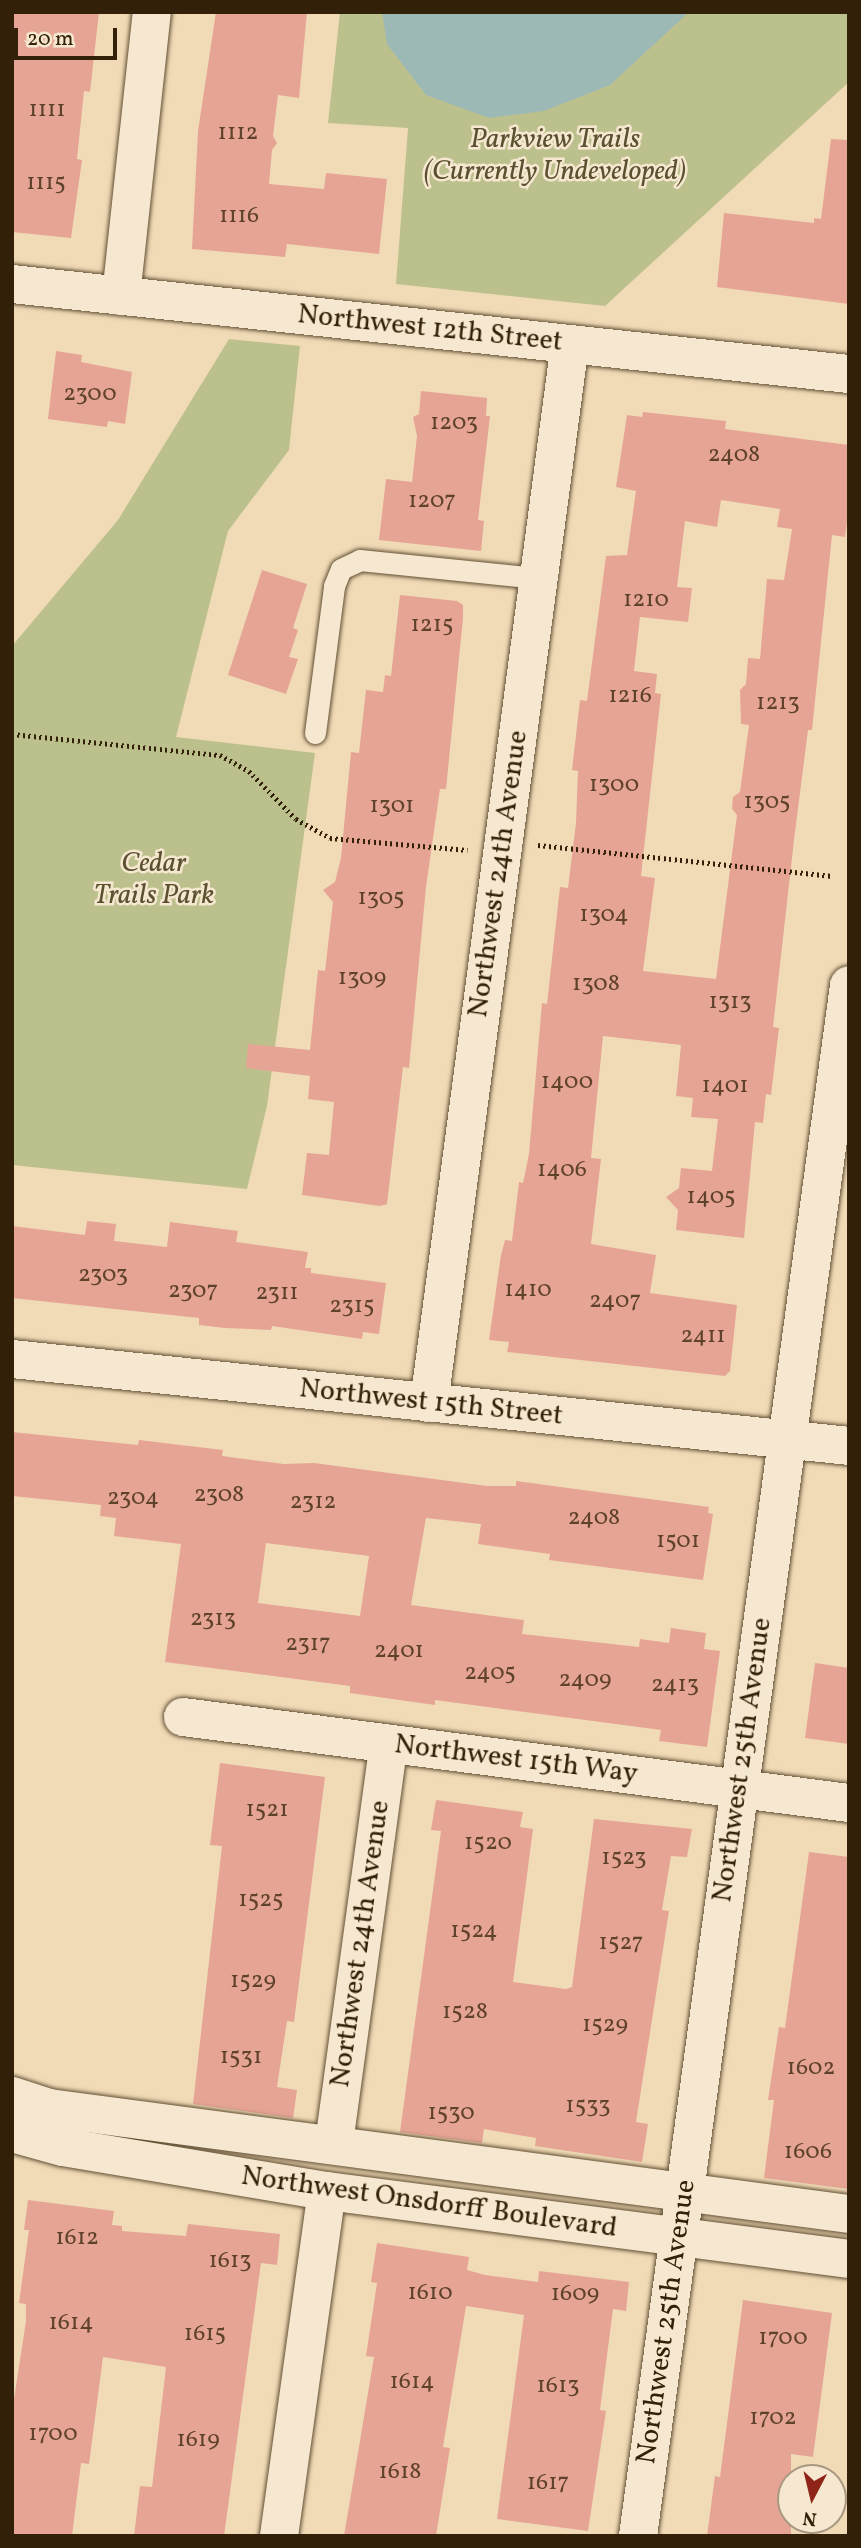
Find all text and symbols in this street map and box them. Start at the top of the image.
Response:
scale bar [18,14,121,58]
text: 20 m [27,25,73,54]
house number: 1111 [28,97,66,125]
house number: 1112 [218,120,258,148]
park label: Parkview Trails (Currently Undeveloped) [424,123,686,189]
house number: 1115 [26,170,66,198]
house number: 1116 [219,203,259,231]
street label: Northwest 12th Street [296,298,564,360]
house number: 2300 [63,381,117,409]
house number: 1203 [430,410,478,438]
house number: 2408 [708,442,760,470]
house number: 1207 [408,488,456,516]
house number: 1210 [623,587,669,615]
house number: 1215 [410,612,454,640]
house number: 1216 [608,683,652,711]
house number: 1213 [756,690,800,718]
street label: Northwest 24th Avenue [462,728,536,1020]
house number: 1300 [589,772,639,800]
house number: 1305 [744,789,790,817]
house number: 1301 [370,793,414,821]
park label: Cedar Trails Park [94,847,214,913]
house number: 1305 [358,885,404,913]
house number: 1304 [579,902,629,930]
house number: 1309 [338,965,386,993]
house number: 1308 [572,971,620,999]
house number: 1313 [708,989,752,1017]
house number: 1400 [541,1069,593,1097]
house number: 1401 [702,1073,748,1101]
house number: 1406 [537,1157,587,1185]
house number: 1405 [687,1184,735,1212]
house number: 2303 [78,1262,128,1290]
house number: 1410 [504,1277,552,1305]
house number: 2307 [168,1278,218,1306]
house number: 2311 [255,1280,299,1308]
house number: 2407 [589,1288,641,1316]
house number: 2315 [329,1293,375,1321]
house number: 2411 [680,1323,726,1351]
street label: Northwest 15th Street [298,1372,564,1434]
house number: 2308 [194,1482,244,1510]
house number: 2304 [107,1485,159,1513]
house number: 2312 [290,1489,336,1517]
house number: 2408 [568,1505,620,1533]
house number: 1501 [656,1528,700,1556]
house number: 2313 [190,1606,236,1634]
street label: Northwest 25th Avenue [706,1616,780,1904]
house number: 2317 [285,1631,331,1659]
house number: 2401 [374,1638,424,1666]
house number: 2405 [464,1660,516,1688]
house number: 2409 [558,1667,612,1695]
house number: 2413 [651,1672,699,1700]
street label: Northwest 15th Way [392,1728,640,1792]
house number: 1521 [245,1797,289,1825]
street label: Northwest 24th Avenue [324,1798,398,2090]
house number: 1520 [464,1830,512,1858]
house number: 1523 [601,1845,647,1873]
house number: 1525 [238,1887,284,1915]
house number: 1524 [450,1918,498,1946]
house number: 1527 [599,1930,643,1958]
house number: 1529 [230,1968,276,1996]
house number: 1528 [442,1999,488,2027]
house number: 1529 [582,2012,628,2040]
house number: 1531 [220,2044,262,2072]
house number: 1602 [787,2055,835,2083]
house number: 1533 [565,2093,611,2121]
house number: 1530 [427,2100,475,2128]
house number: 1606 [784,2139,832,2167]
street label: Northwest Onsdorff Boulevard [240,2160,618,2246]
street label: Northwest 25th Avenue [630,2178,704,2466]
house number: 1612 [55,2225,99,2253]
house number: 1613 [208,2248,252,2276]
house number: 1610 [407,2280,453,2308]
house number: 1609 [551,2281,599,2309]
house number: 1614 [48,2310,94,2338]
house number: 1615 [184,2321,226,2349]
house number: 1700 [758,2325,808,2353]
house number: 1614 [389,2369,435,2397]
house number: 1613 [536,2373,580,2401]
house number: 1702 [749,2405,797,2433]
house number: 1700 [28,2421,78,2449]
house number: 1619 [176,2427,220,2455]
house number: 1618 [379,2459,421,2487]
north arrow [777,2464,847,2534]
house number: 1617 [527,2470,569,2498]
text: N [801,2504,818,2532]

